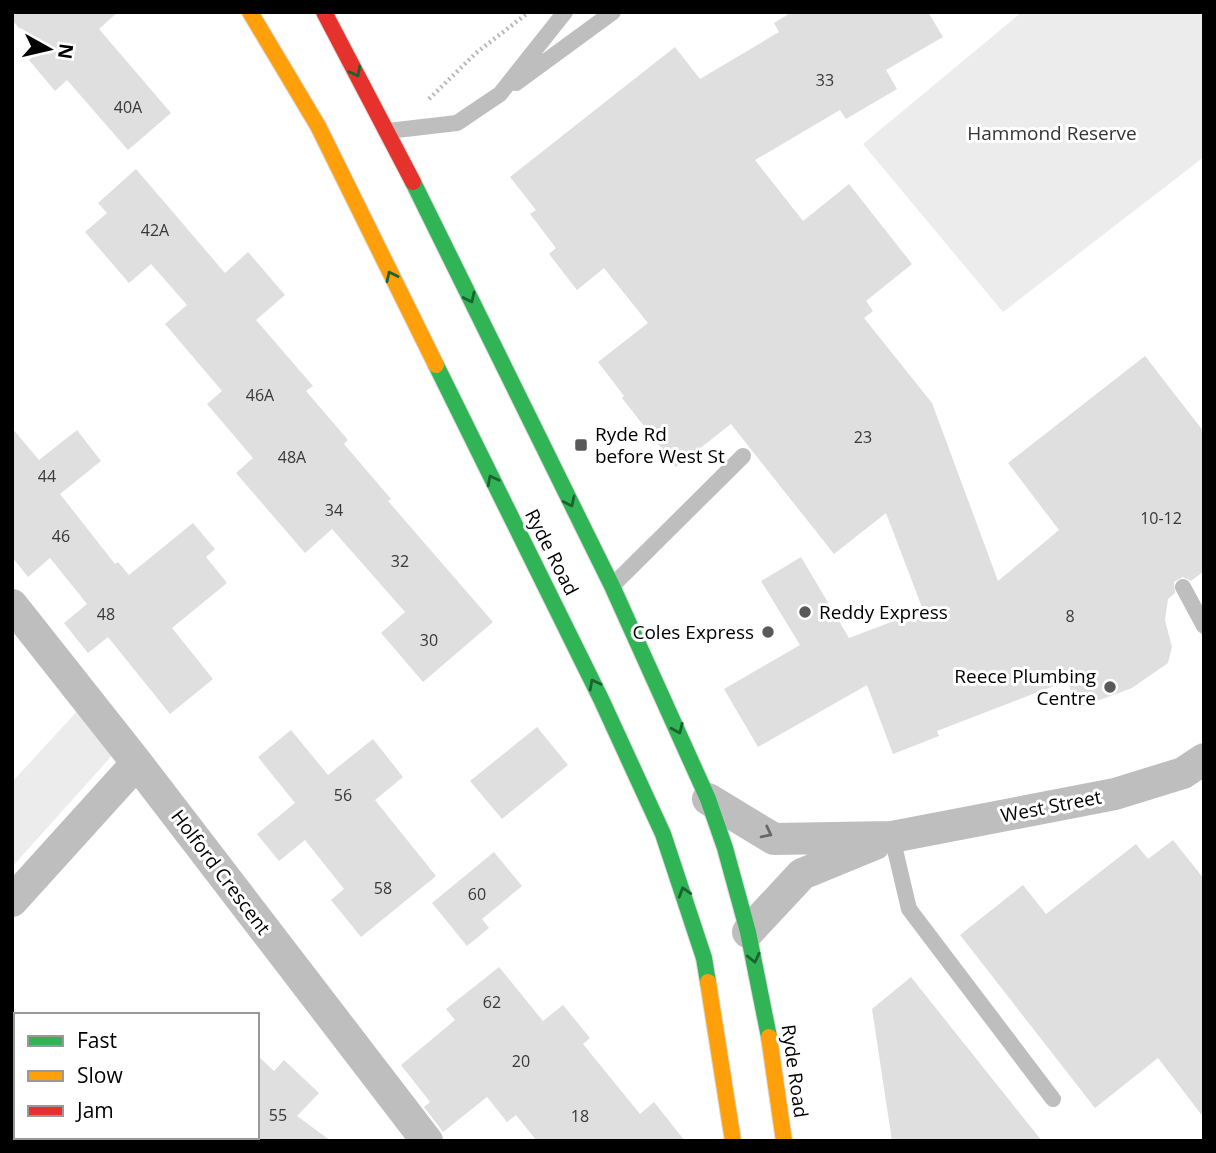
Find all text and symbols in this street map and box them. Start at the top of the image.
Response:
north arrow [14,14,84,84]
text: N [52,42,80,61]
one-way arrow [348,65,362,78]
house number: 33 [816,69,834,91]
house number: 40A [114,96,143,118]
park label: Hammond Reserve [967,120,1137,146]
house number: 42A [141,219,170,241]
one-way arrow [386,271,400,283]
one-way arrow [461,290,475,303]
house number: 46A [246,384,275,406]
place label: Ryde Rd before West St [595,421,725,469]
house number: 23 [854,426,872,448]
marker: Ryde Rd before West St [573,437,589,453]
house number: 48A [278,446,307,468]
house number: 44 [38,465,56,487]
one-way arrow [487,475,501,487]
one-way arrow [562,495,576,507]
house number: 34 [325,499,343,521]
street label: Ryde Road [519,504,585,600]
house number: 10-12 [1140,507,1182,529]
house number: 46 [52,525,70,547]
house number: 32 [391,550,409,572]
place label: Reddy Express [819,599,948,625]
house number: 48 [97,603,115,625]
marker: Reddy Express [797,604,813,620]
house number: 8 [1065,605,1075,627]
place label: Coles Express [632,619,754,645]
marker: Coles Express [760,624,776,640]
house number: 30 [420,629,438,651]
place label: Reece Plumbing Centre [954,663,1096,711]
one-way arrow [588,679,602,691]
marker: Reece Plumbing Centre [1102,679,1118,695]
one-way arrow [670,722,684,735]
street label: West Street [998,783,1104,828]
house number: 56 [334,784,352,806]
street label: Holford Crescent [165,804,277,940]
one-way arrow [759,825,772,839]
house number: 58 [374,877,392,899]
house number: 60 [468,883,486,905]
one-way arrow [677,887,692,899]
one-way arrow [746,952,760,964]
house number: 62 [483,991,501,1013]
legend [14,1013,259,1139]
street label: Ryde Road [776,1023,814,1119]
text: Fast [77,1026,117,1054]
house number: 20 [512,1050,530,1072]
text: Slow [77,1061,123,1089]
text: Jam [75,1096,114,1124]
house number: 55 [269,1104,287,1126]
house number: 18 [571,1105,589,1127]

